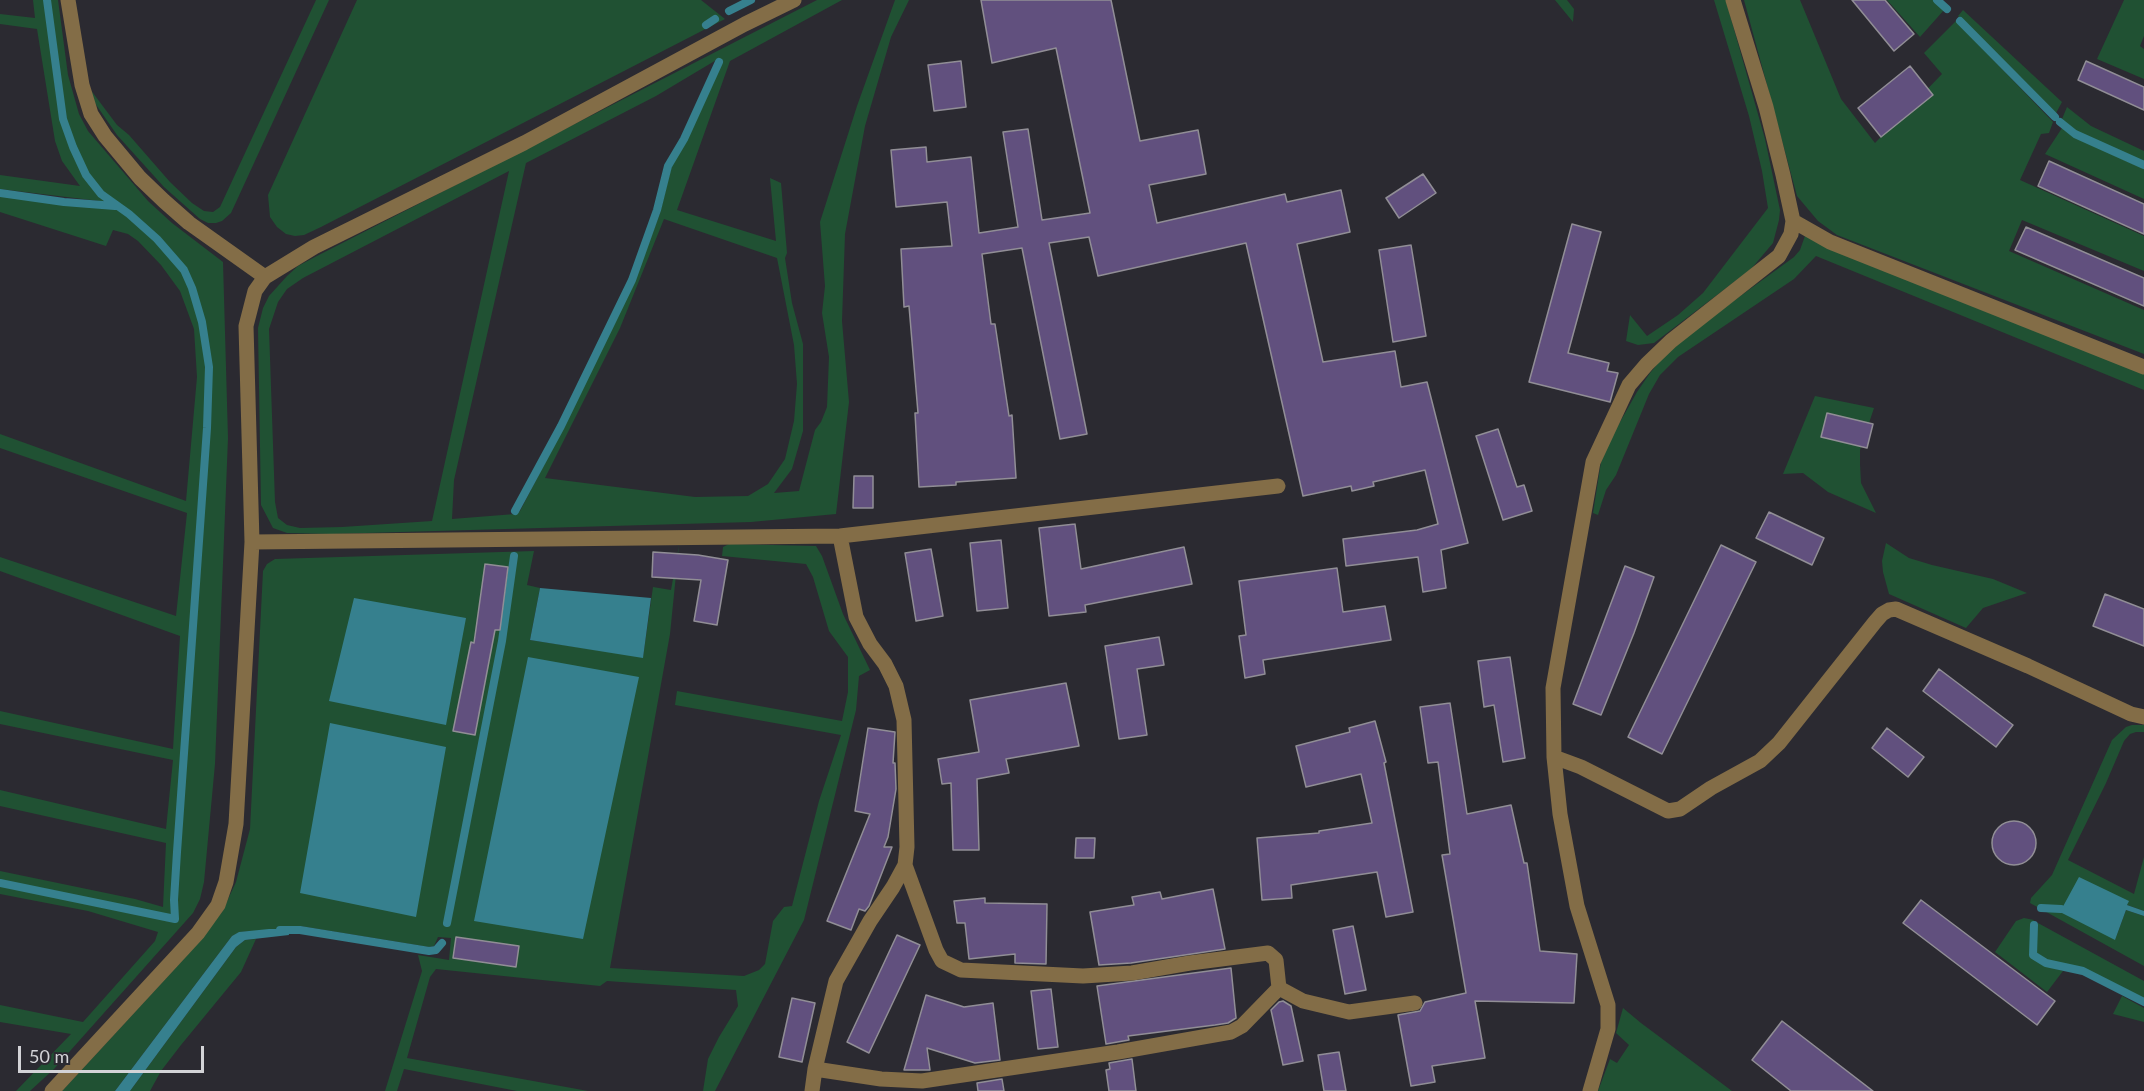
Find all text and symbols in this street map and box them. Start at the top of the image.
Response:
scale bar [21,1034,207,1072]
text: 50 m [29,1045,69,1067]

